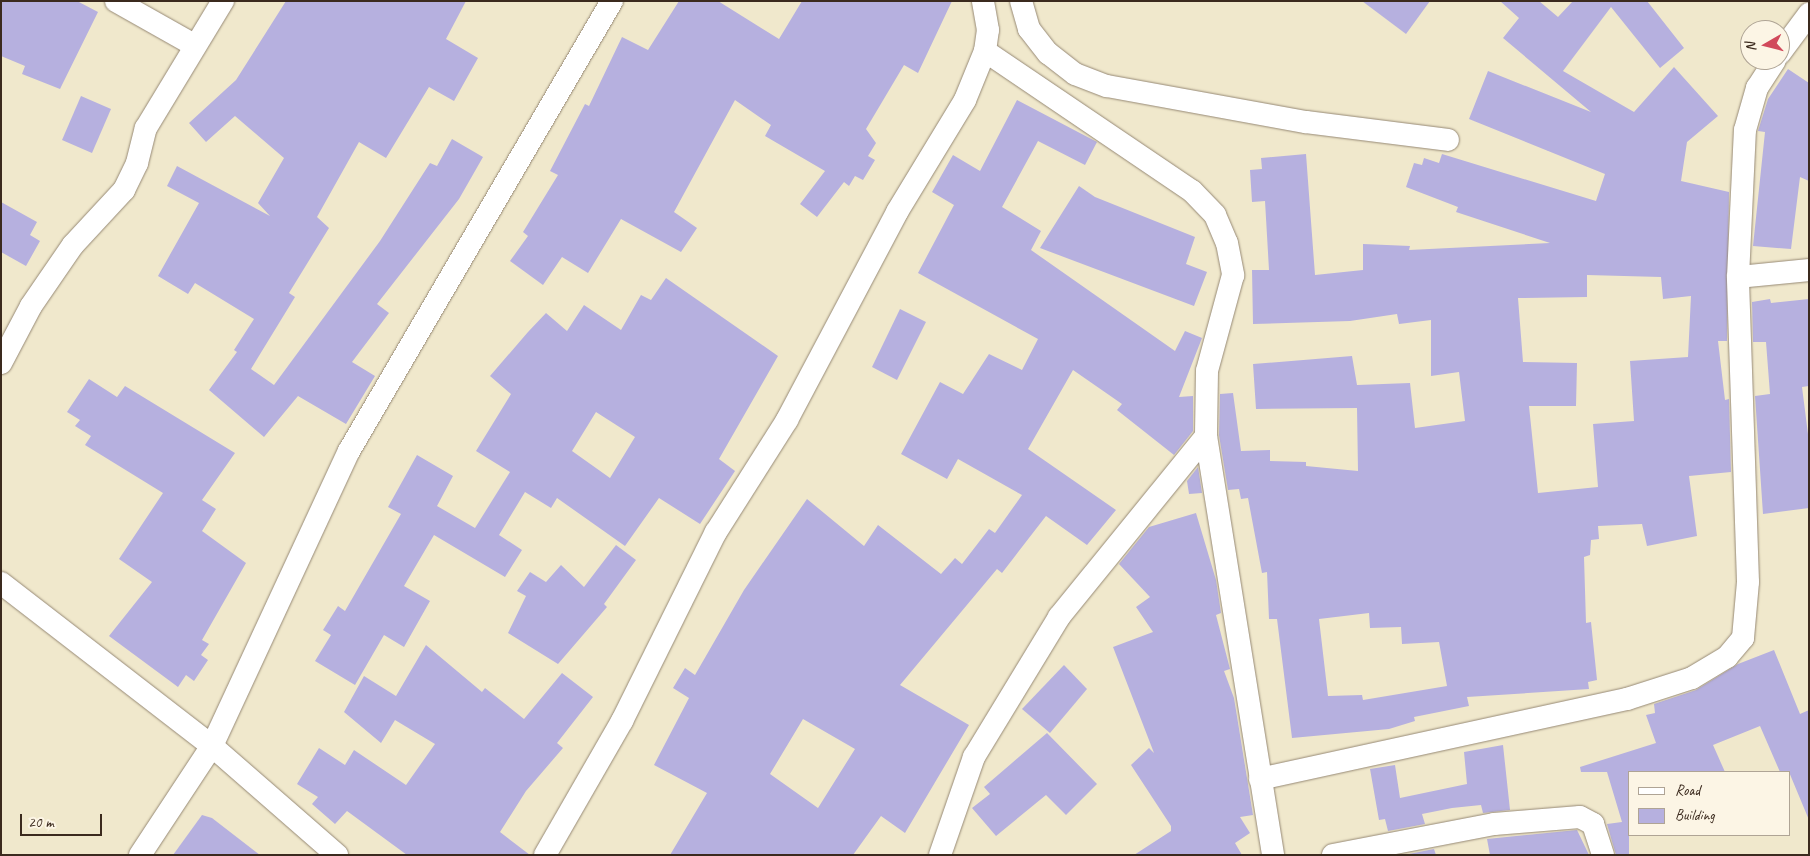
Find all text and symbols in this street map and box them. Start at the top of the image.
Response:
north arrow [1740,20,1790,70]
text: N [1742,42,1760,53]
legend [1628,771,1790,836]
text: Road [1675,781,1700,800]
scale bar [22,804,105,836]
text: Building [1675,806,1714,825]
text: 20 m [28,813,54,832]

